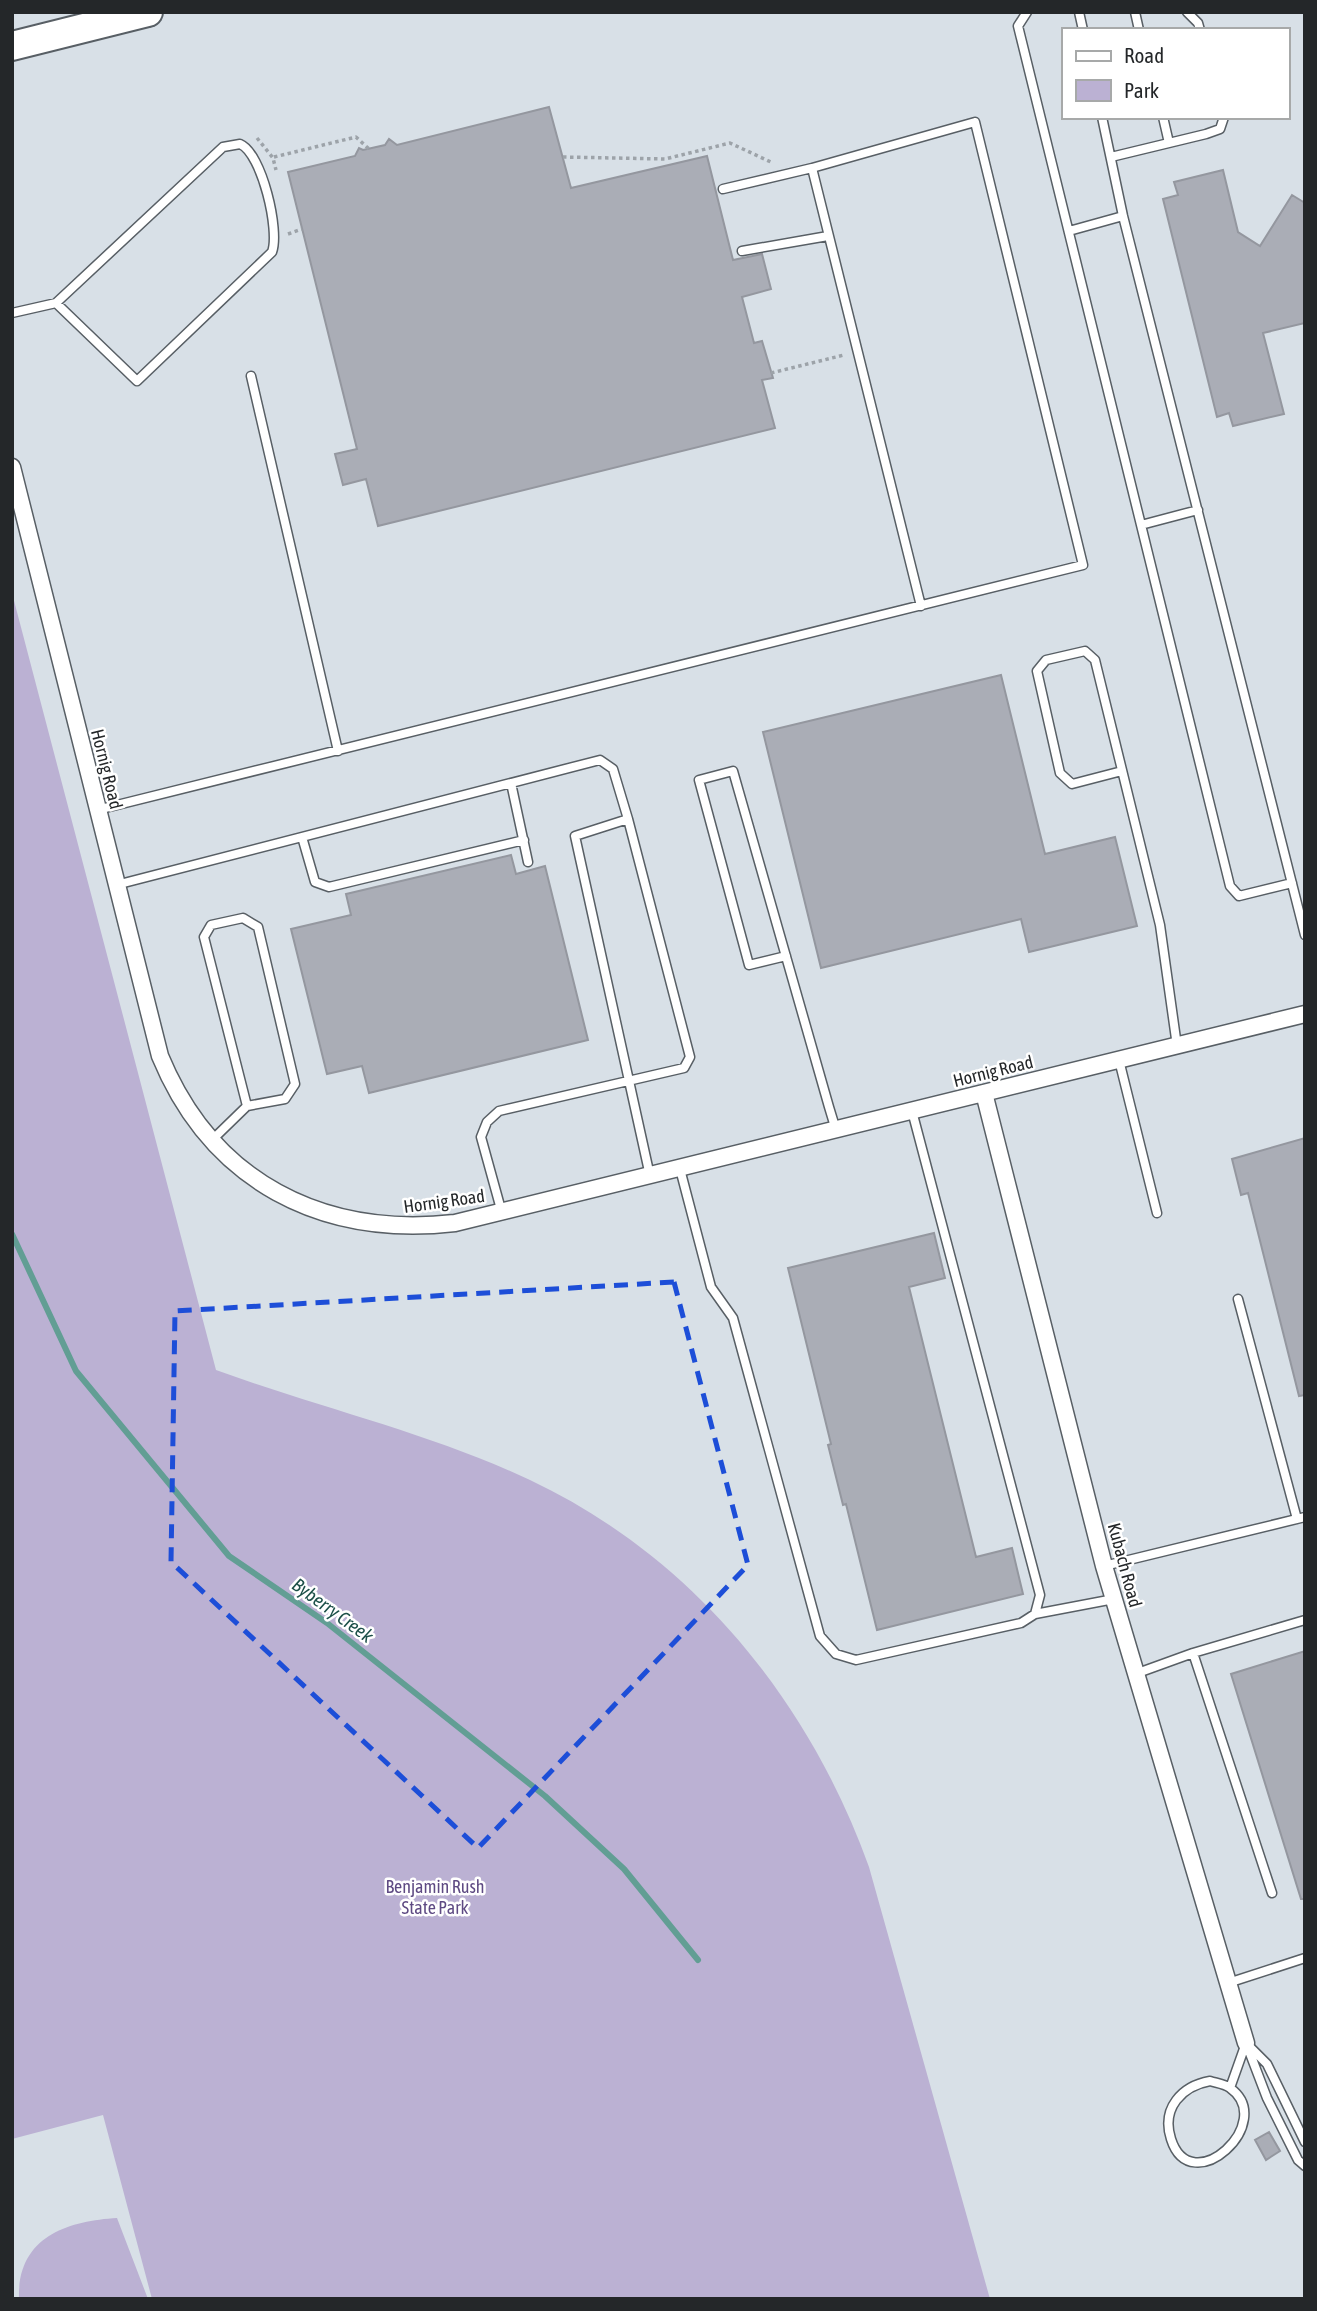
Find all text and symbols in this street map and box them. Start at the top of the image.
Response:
legend [1062,28,1289,119]
text: Road [1124,43,1164,67]
text: Park [1124,78,1159,102]
street label: Hornig Road [87,727,127,811]
street label: Hornig Road [951,1051,1035,1091]
street label: Hornig Road [402,1185,486,1217]
street label: Kubach Road [1104,1521,1146,1609]
water label: Byberry Creek [288,1573,378,1647]
park label: Benjamin Rush State Park [385,1876,485,1918]

